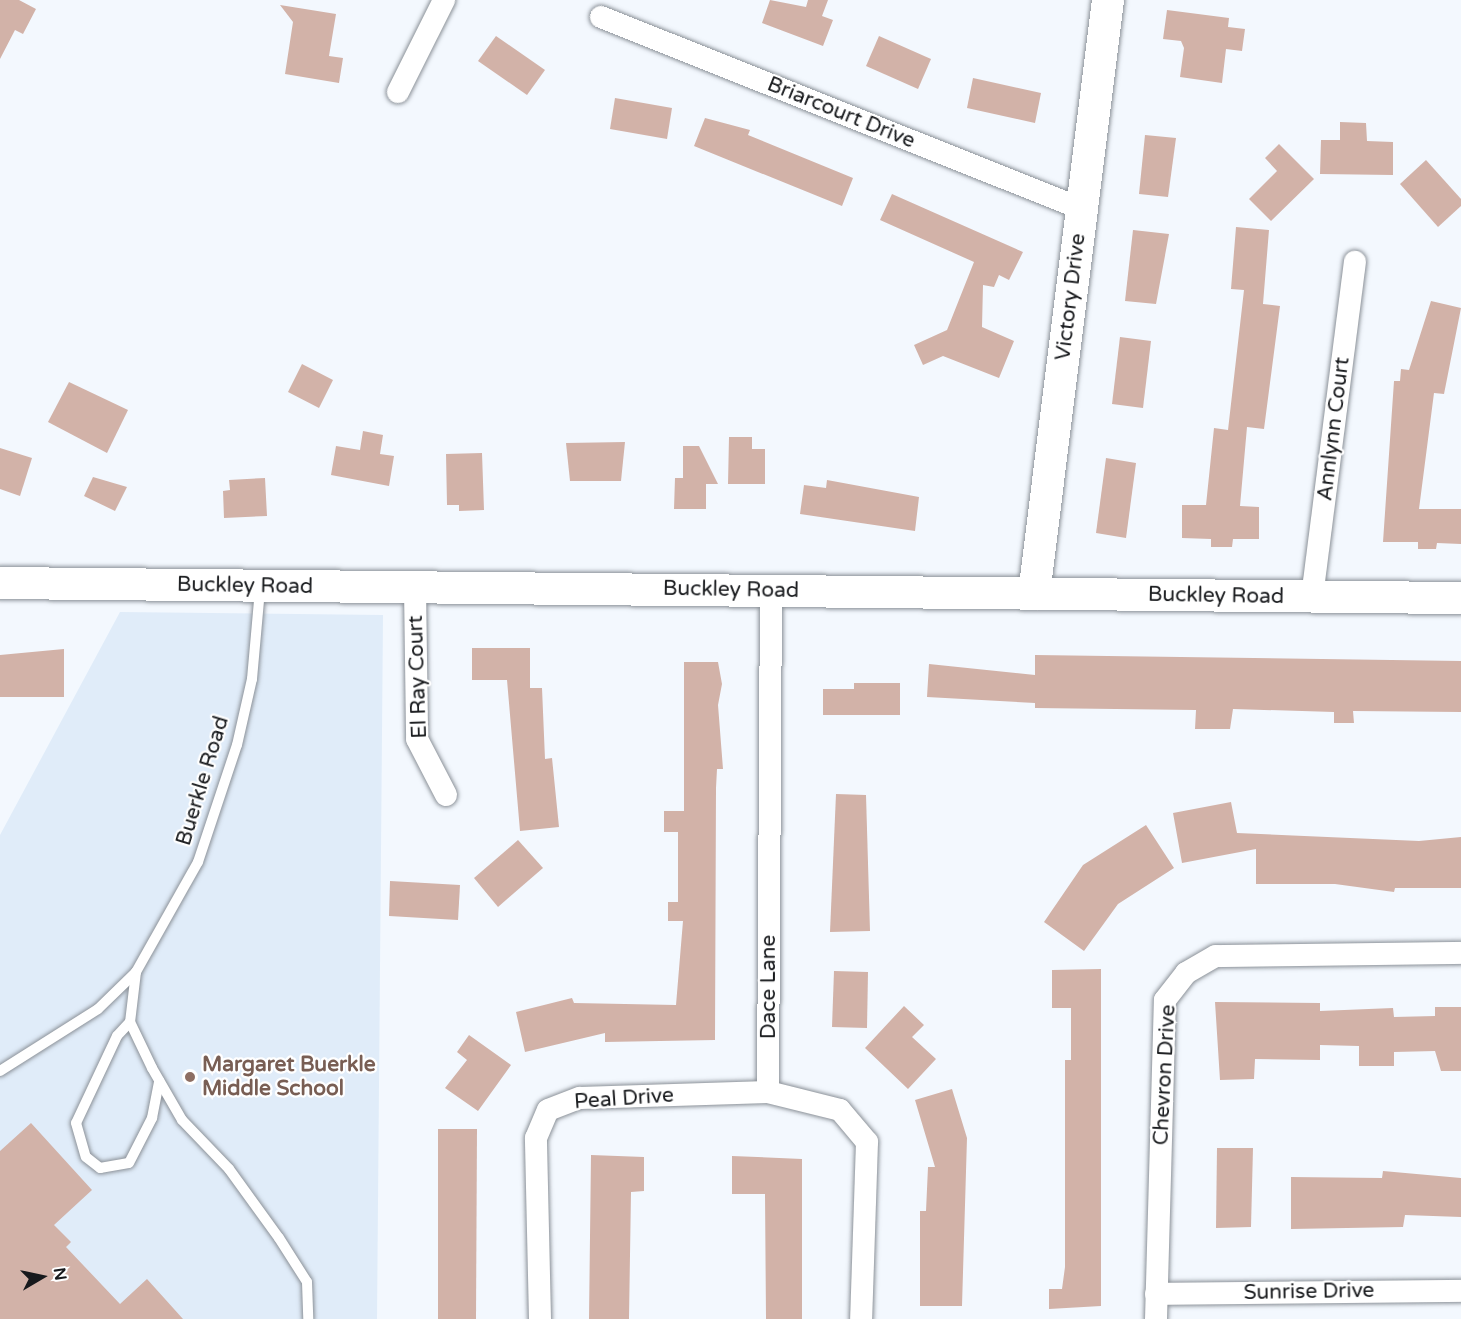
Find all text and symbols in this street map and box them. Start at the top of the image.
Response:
street label: Briarcourt Drive [763,72,919,154]
street label: Victory Drive [1051,232,1091,362]
street label: Annlynn Court [1313,356,1355,502]
street label: Buckley Road [177,572,313,600]
street label: Buckley Road [663,576,799,604]
street label: Buckley Road [1148,582,1284,610]
street label: El Ray Court [403,615,433,739]
street label: Buerkle Road [171,713,235,849]
street label: Dace Lane [756,935,782,1039]
street label: Chevron Drive [1149,1004,1181,1146]
place label: Margaret Buerkle Middle School [202,1052,376,1102]
marker: Margaret Buerkle Middle School [183,1070,197,1084]
street label: Peal Drive [573,1083,675,1115]
north arrow [12,1247,72,1307]
text: N [49,1266,71,1282]
street label: Sunrise Drive [1243,1278,1375,1306]

